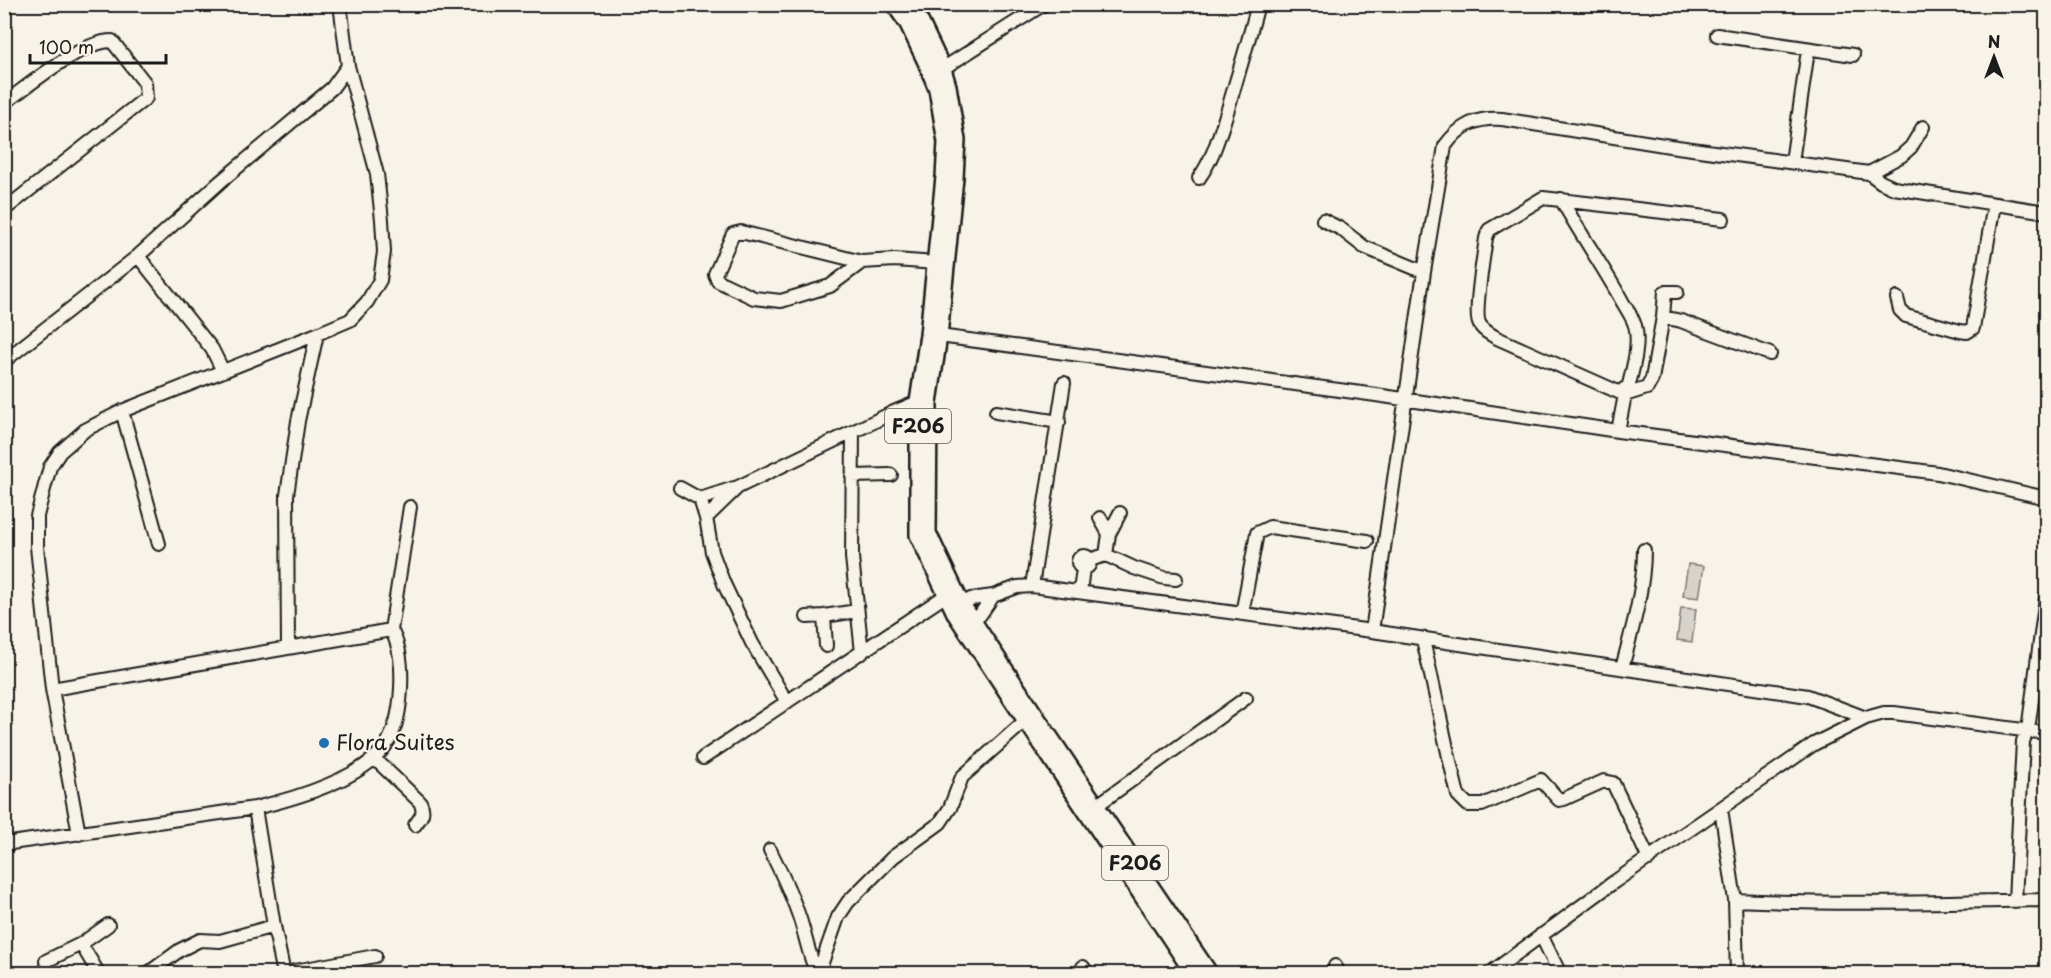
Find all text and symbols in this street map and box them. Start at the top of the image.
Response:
scale bar [30,27,166,65]
north arrow [1964,27,2024,87]
text: N [1988,29,2000,53]
text: 100 m [39,33,94,60]
road number: F206 [885,409,951,443]
place label: Flora Suites [336,725,454,757]
marker: Flora Suites [317,736,331,750]
road number: F206 [1102,846,1168,880]

